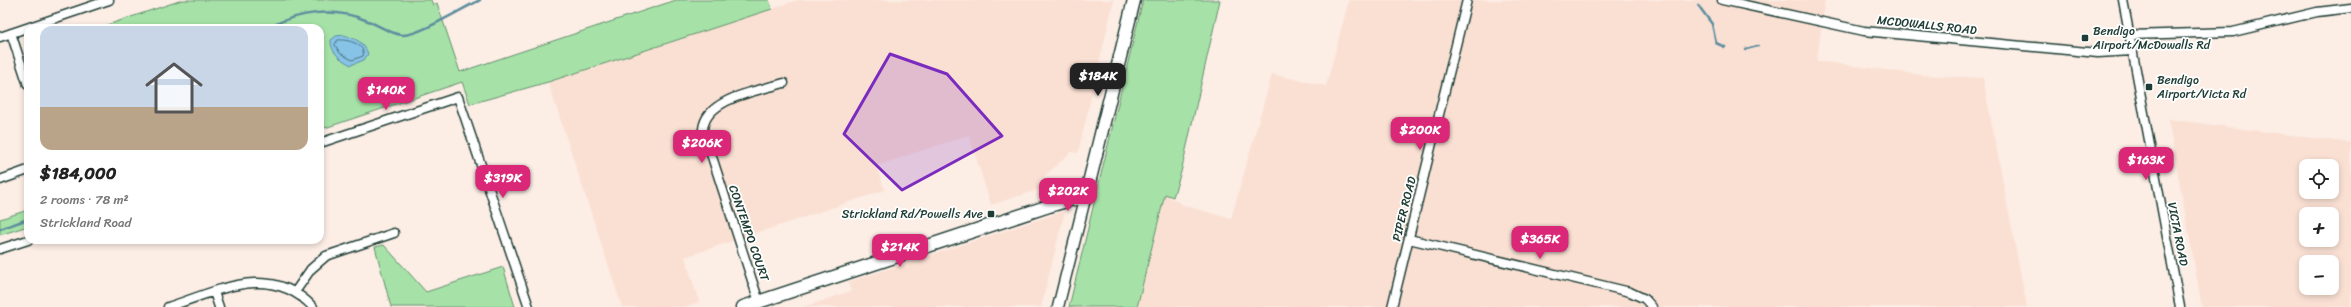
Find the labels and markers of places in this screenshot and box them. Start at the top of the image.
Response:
place label: Bendigo Airport/McDowalls Rd [2092,20,2211,56]
marker: Bendigo Airport/McDowalls Rd [2080,33,2090,43]
pin: $184K [1070,63,1126,97]
place label: Bendigo Airport/Victa Rd [2156,69,2247,105]
pin: $140K [358,77,414,111]
marker: Bendigo Airport/Victa Rd [2144,82,2154,92]
pin: $200K [1392,117,1448,151]
pin: $206K [674,130,730,164]
pin: $163K [2118,147,2174,181]
pin: $319K [475,165,531,199]
pin: $202K [1040,178,1096,212]
place label: Strickland Rd/Powells Ave [842,203,983,225]
marker: Strickland Rd/Powells Ave [986,209,996,219]
pin: $365K [1512,226,1568,260]
pin: $214K [872,234,928,268]

